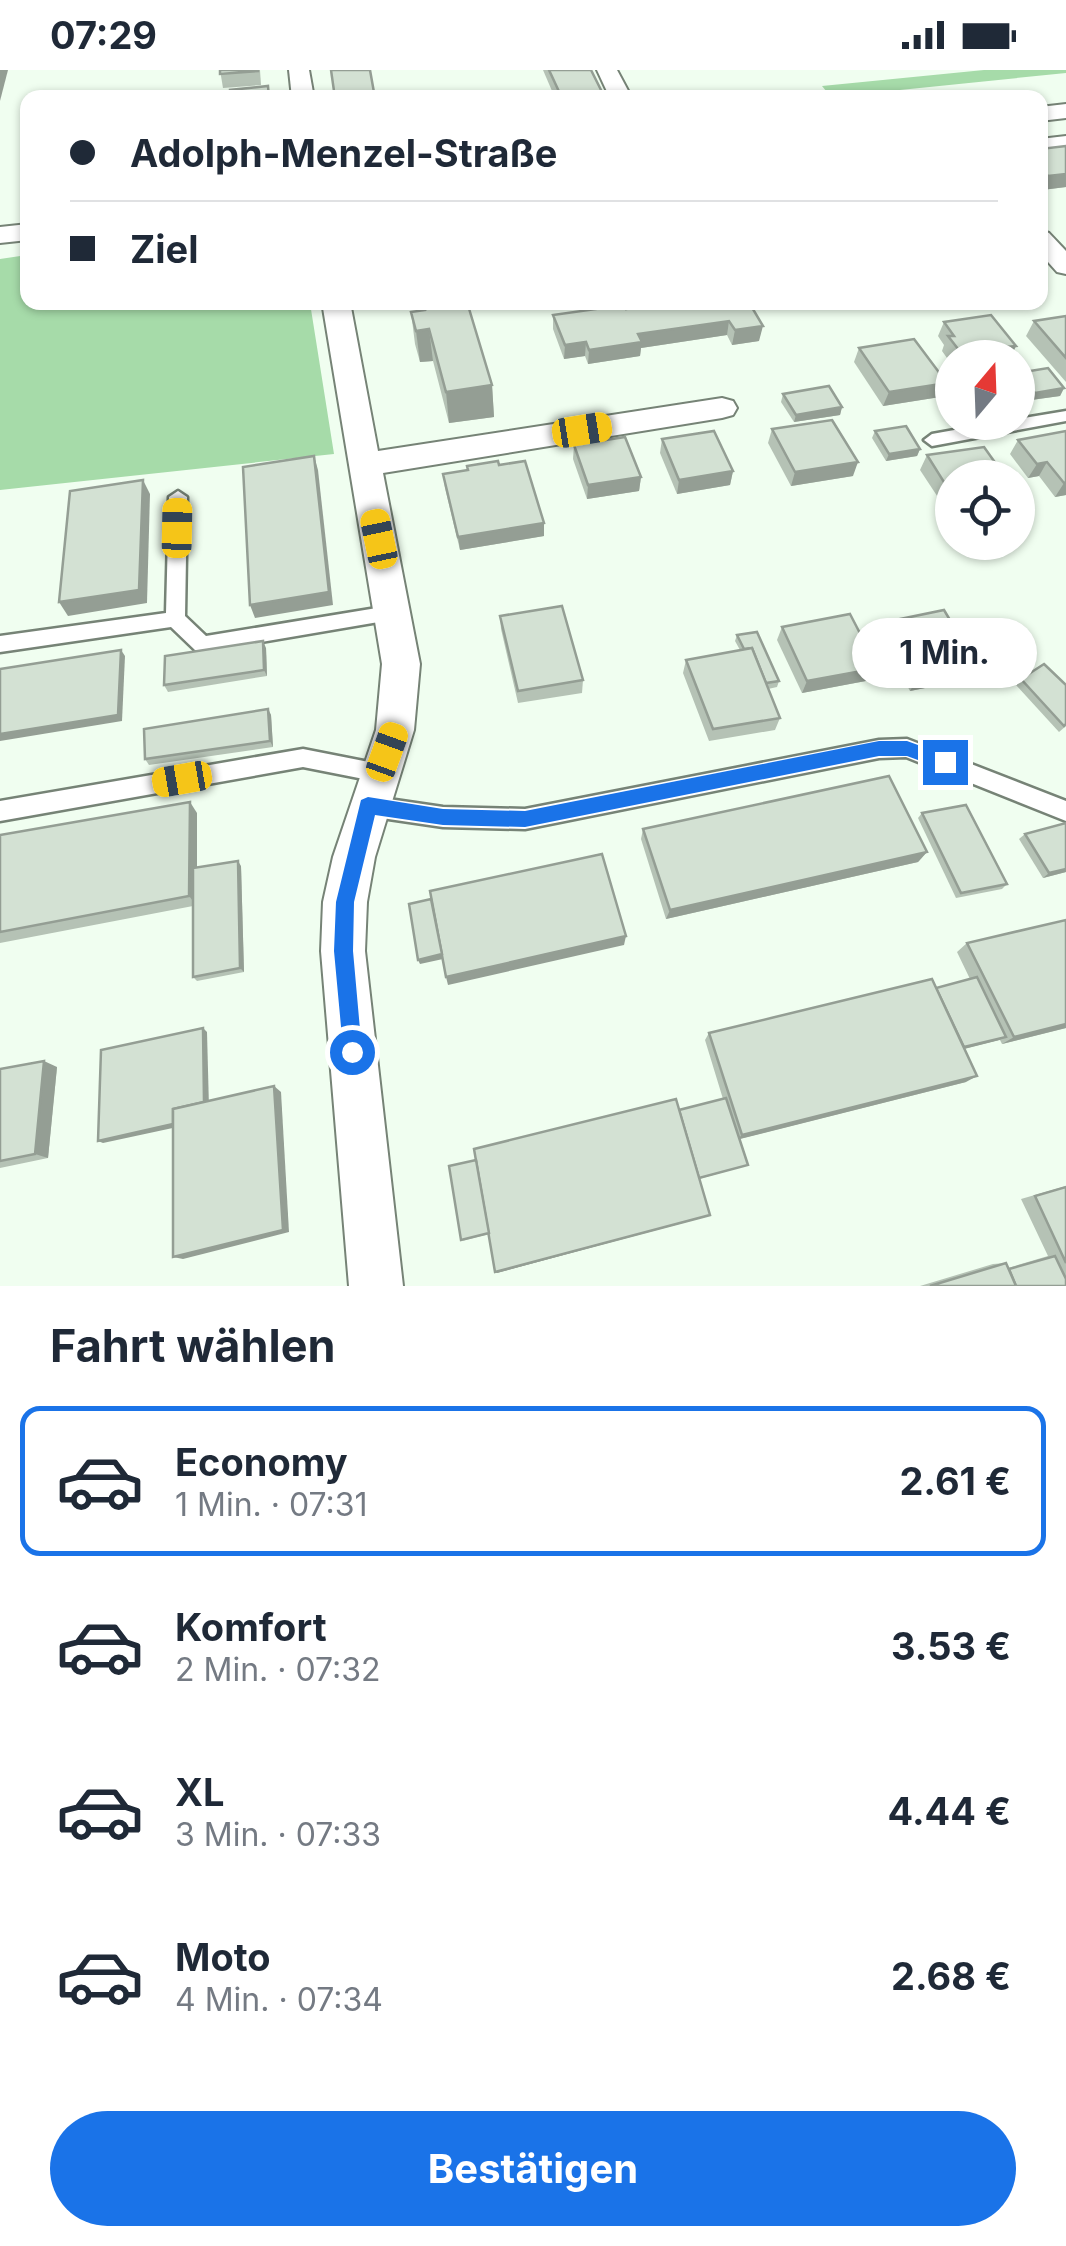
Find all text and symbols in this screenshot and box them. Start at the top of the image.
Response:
text: 07:29 [50,12,157,58]
text: Adolph-Menzel-Straße [130,130,557,176]
text: Ziel [130,226,198,272]
north arrow [935,340,1035,440]
map controls [935,340,1035,560]
car [550,410,614,450]
button: locate [935,460,1035,560]
car [161,498,193,558]
car [358,507,400,571]
callout: 1 Min. [852,617,1038,687]
text: 1 Min. [899,633,990,672]
car [363,719,411,785]
route end [923,740,968,785]
car [150,759,214,799]
route start [330,1030,375,1075]
text: Fahrt wählen [50,1318,335,1373]
icon: car [55,1436,145,1526]
text: Economy [175,1439,348,1485]
text: 2.61 € [899,1458,1011,1504]
text: 1 Min. · 07:31 [175,1485,368,1524]
icon: car [55,1601,145,1691]
text: Komfort [175,1604,327,1650]
text: 3.53 € [891,1623,1011,1669]
text: 2 Min. · 07:32 [175,1650,381,1689]
icon: car [55,1766,145,1856]
text: XL [175,1769,225,1815]
text: 4.44 € [887,1788,1011,1834]
text: 3 Min. · 07:33 [175,1815,381,1854]
icon: car [55,1931,145,2021]
text: Moto [175,1934,271,1980]
text: 2.68 € [891,1953,1011,1999]
text: 4 Min. · 07:34 [175,1980,383,2019]
button: Bestätigen [50,2111,1016,2226]

